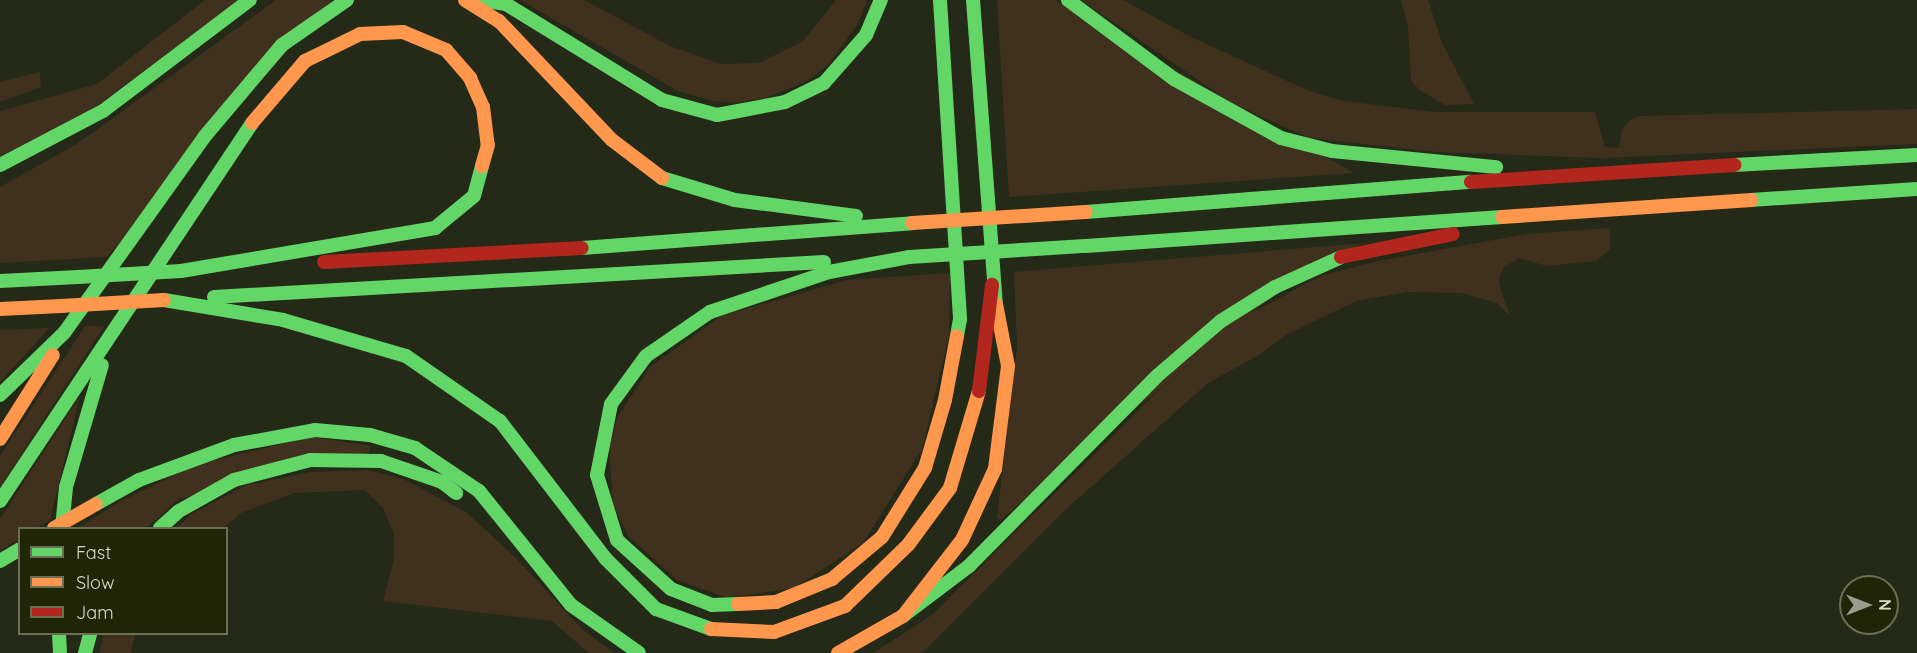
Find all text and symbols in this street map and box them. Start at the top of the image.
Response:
legend [18,527,228,635]
text: Fast [76,541,111,564]
text: Slow [76,571,114,594]
north arrow [1839,575,1899,635]
text: N [1875,599,1895,611]
text: Jam [76,601,114,624]

